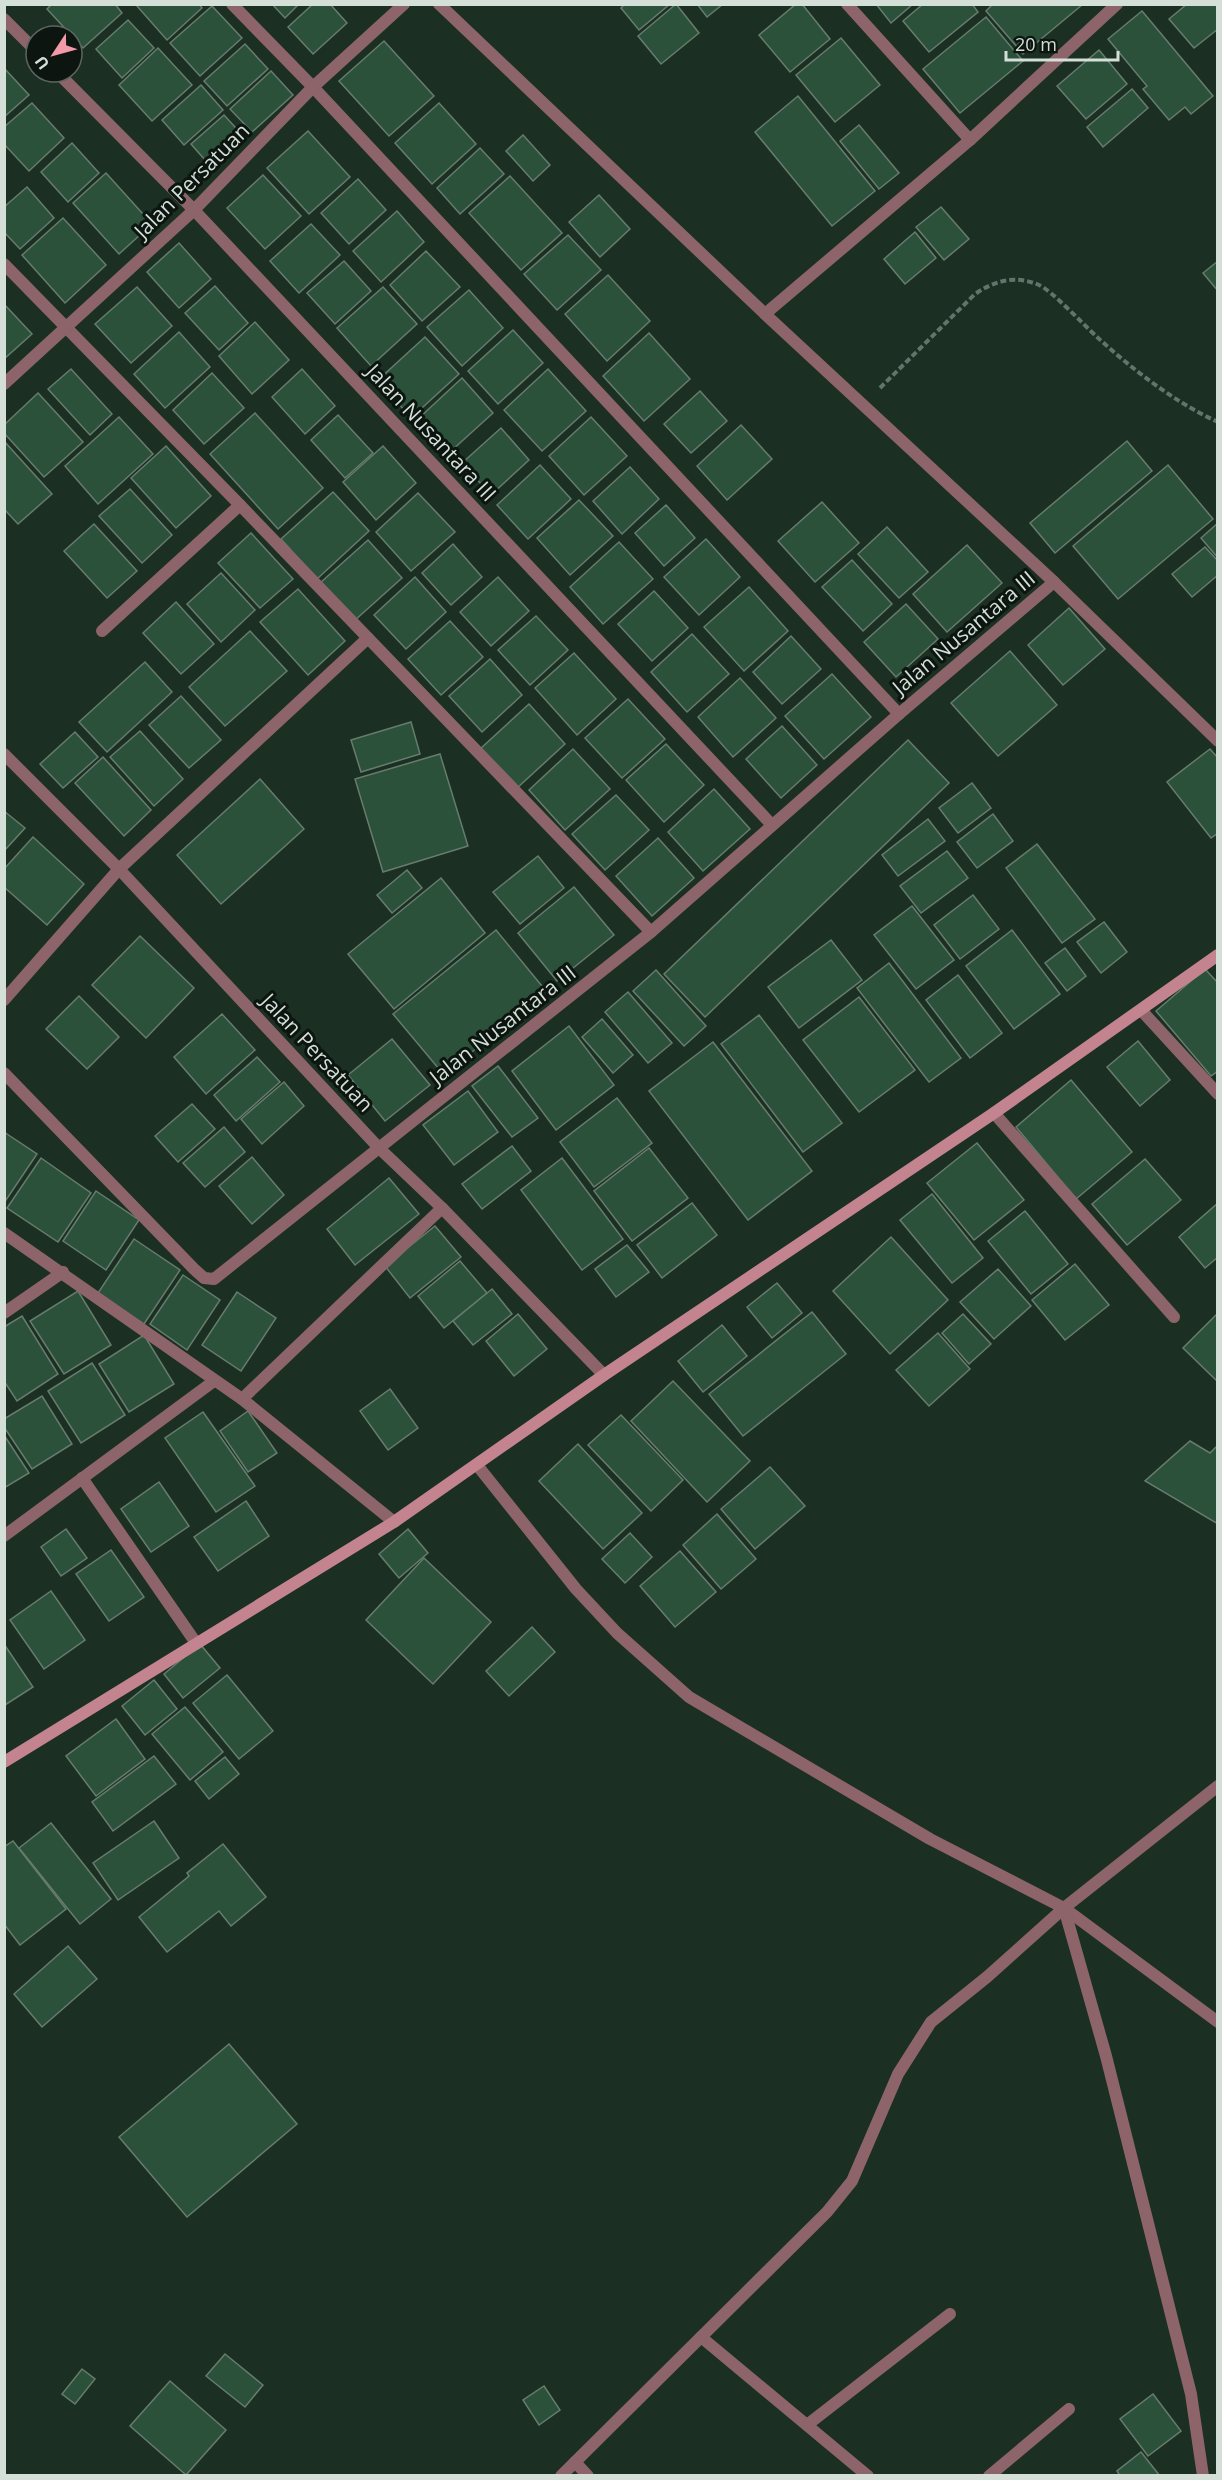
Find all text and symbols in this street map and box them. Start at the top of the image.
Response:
north arrow [24,24,84,84]
scale bar [1006,24,1118,62]
text: 20 m [1015,32,1057,56]
text: U [29,51,54,74]
street label: Jalan Persatuan [126,117,255,245]
street label: Jalan Nusantara III [359,356,503,507]
street label: Jalan Nusantara III [885,564,1041,702]
street label: Jalan Nusantara III [422,958,581,1091]
street label: Jalan Persatuan [254,986,380,1118]

